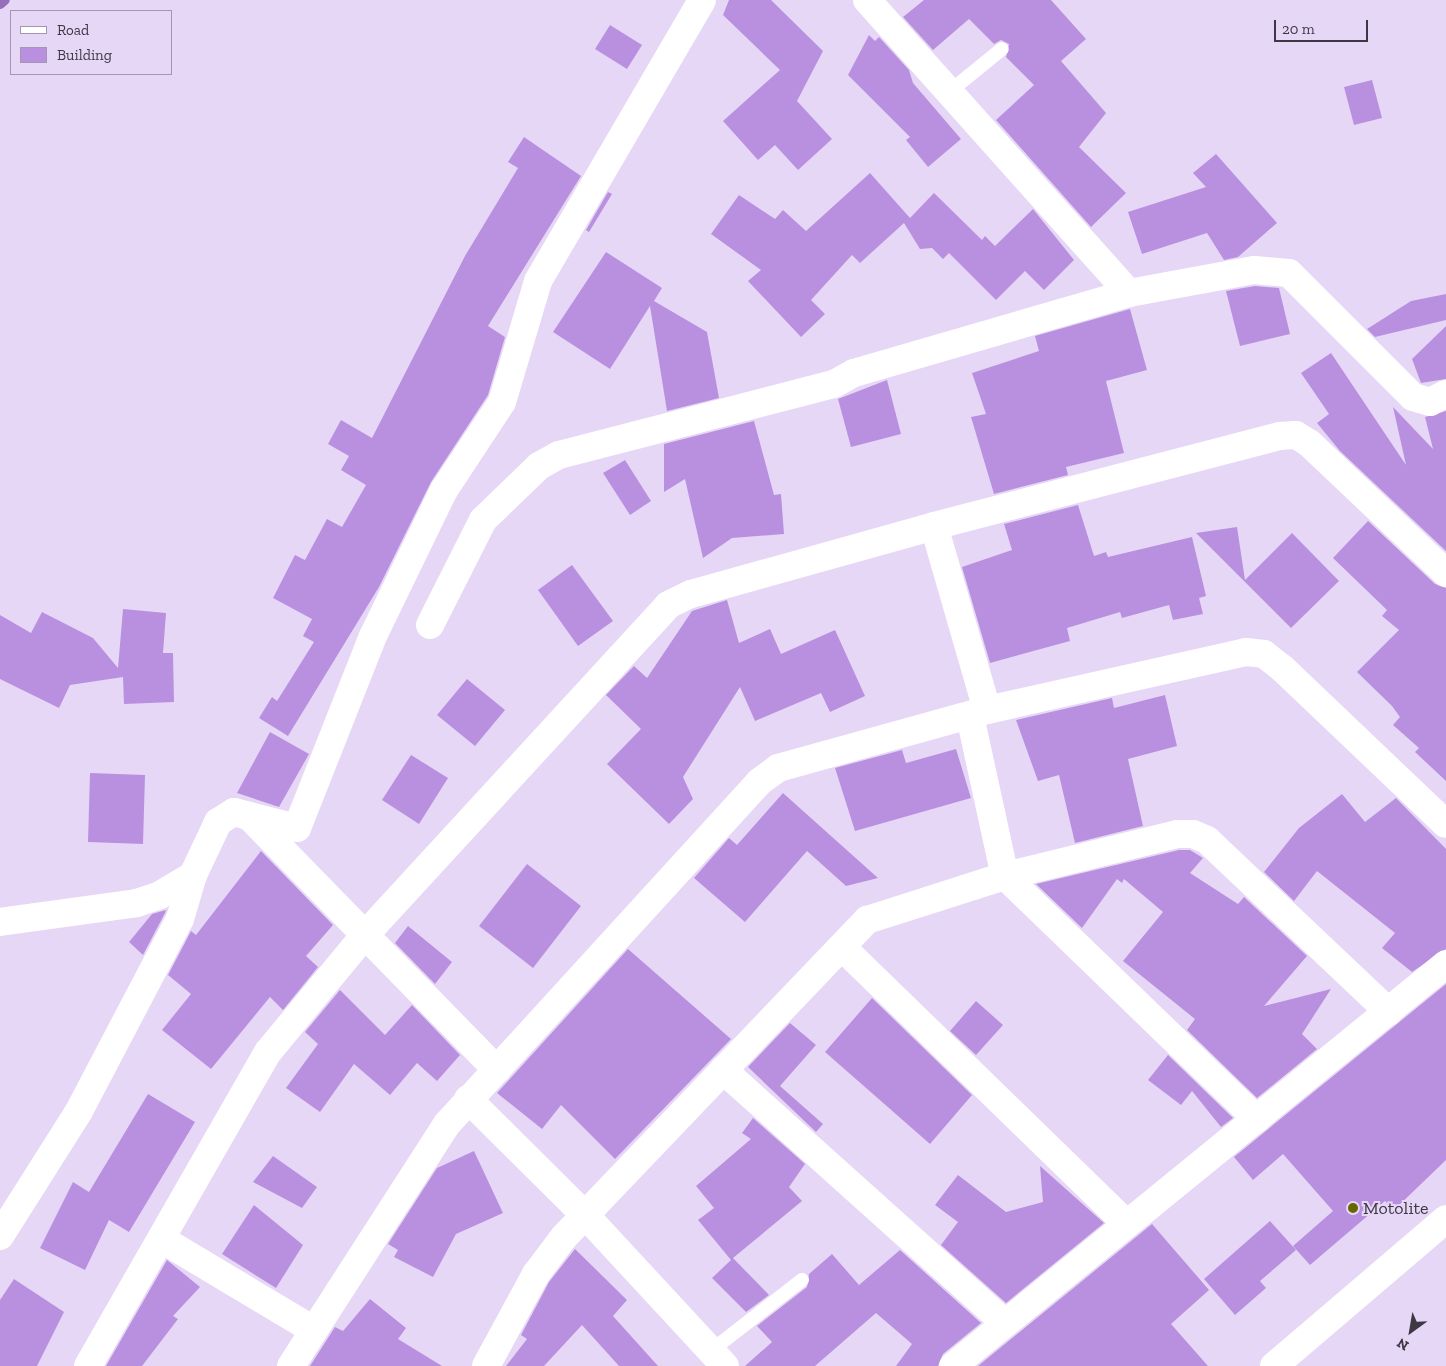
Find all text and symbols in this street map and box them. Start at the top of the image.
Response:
legend [10,10,172,75]
scale bar [1276,10,1370,42]
text: 20 m [1282,20,1315,38]
text: Road [57,21,89,39]
text: Building [57,46,112,64]
place label: Motolite [1363,1197,1429,1219]
marker: Motolite [1347,1202,1359,1214]
north arrow [1386,1306,1436,1356]
text: N [1394,1334,1412,1354]

